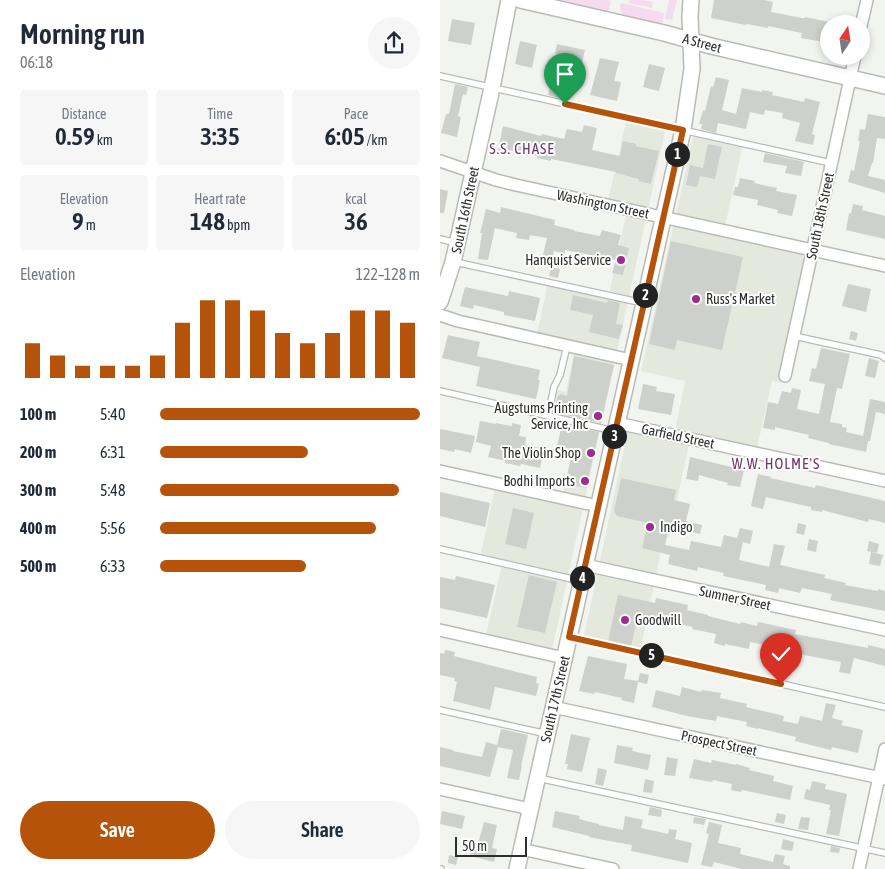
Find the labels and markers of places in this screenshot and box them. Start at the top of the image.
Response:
pin [544,53,586,104]
pin: 1 [664,142,690,166]
place label: Hanquist Service [525,252,611,268]
marker: Hanquist Service [615,254,627,266]
pin: 2 [632,282,658,308]
place label: Russ's Market [706,291,775,307]
marker: Russ's Market [690,293,702,305]
place label: Augstums Printing Service, Inc [495,400,589,432]
marker: Augstums Printing Service, Inc [592,410,604,422]
pin: 3 [602,424,626,448]
place label: The Violin Shop [502,445,581,461]
marker: The Violin Shop [585,447,597,459]
place label: Bodhi Imports [503,473,575,489]
marker: Bodhi Imports [579,475,591,487]
place label: Indigo [660,519,693,535]
marker: Indigo [644,521,656,533]
pin: 4 [570,566,594,590]
place label: Goodwill [635,612,682,628]
marker: Goodwill [619,614,631,626]
pin [760,633,802,684]
pin: 5 [638,642,664,668]

